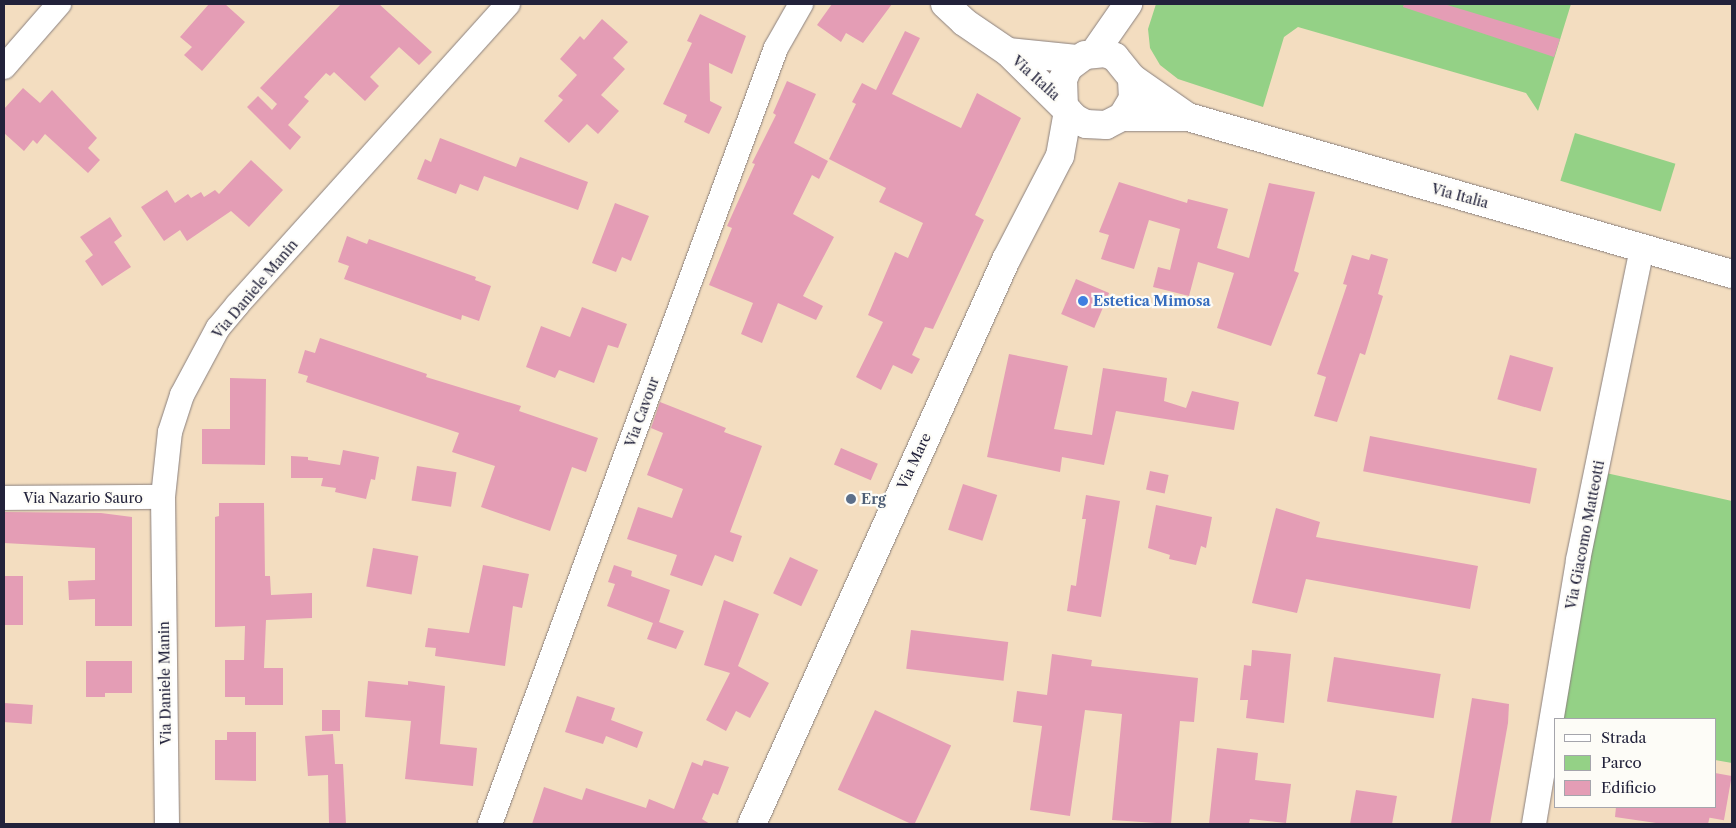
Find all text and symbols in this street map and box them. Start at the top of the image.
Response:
street label: Via Italia [1009,52,1063,104]
street label: Via Italia [1430,180,1490,212]
street label: Via Daniele Manin [209,236,301,342]
place label: Estetica Mimosa [1093,293,1211,309]
marker: Estetica Mimosa [1077,295,1089,307]
street label: Via Cavour [622,375,662,449]
street label: Via Mare [894,430,934,492]
street label: Via Giacomo Matteotti [1562,459,1608,611]
street label: Via Nazario Sauro [23,490,143,506]
place label: Erg [861,491,886,507]
marker: Erg [845,493,857,505]
street label: Via Daniele Manin [156,621,174,745]
legend [1554,718,1716,808]
text: Strada [1601,728,1647,747]
text: Parco [1601,753,1642,772]
text: Edificio [1601,778,1656,797]

